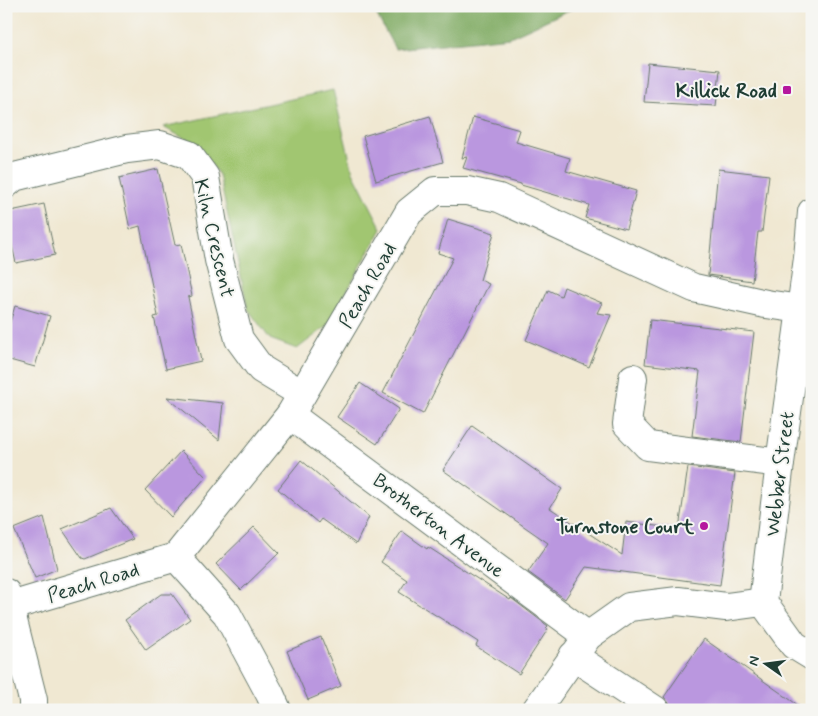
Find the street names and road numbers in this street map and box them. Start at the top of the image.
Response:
street label: Kiln Crescent [187,176,240,300]
street label: Peach Road [333,238,404,334]
street label: Webber Street [759,410,802,538]
street label: Brotherton Avenue [367,468,510,585]
street label: Peach Road [44,557,143,610]

